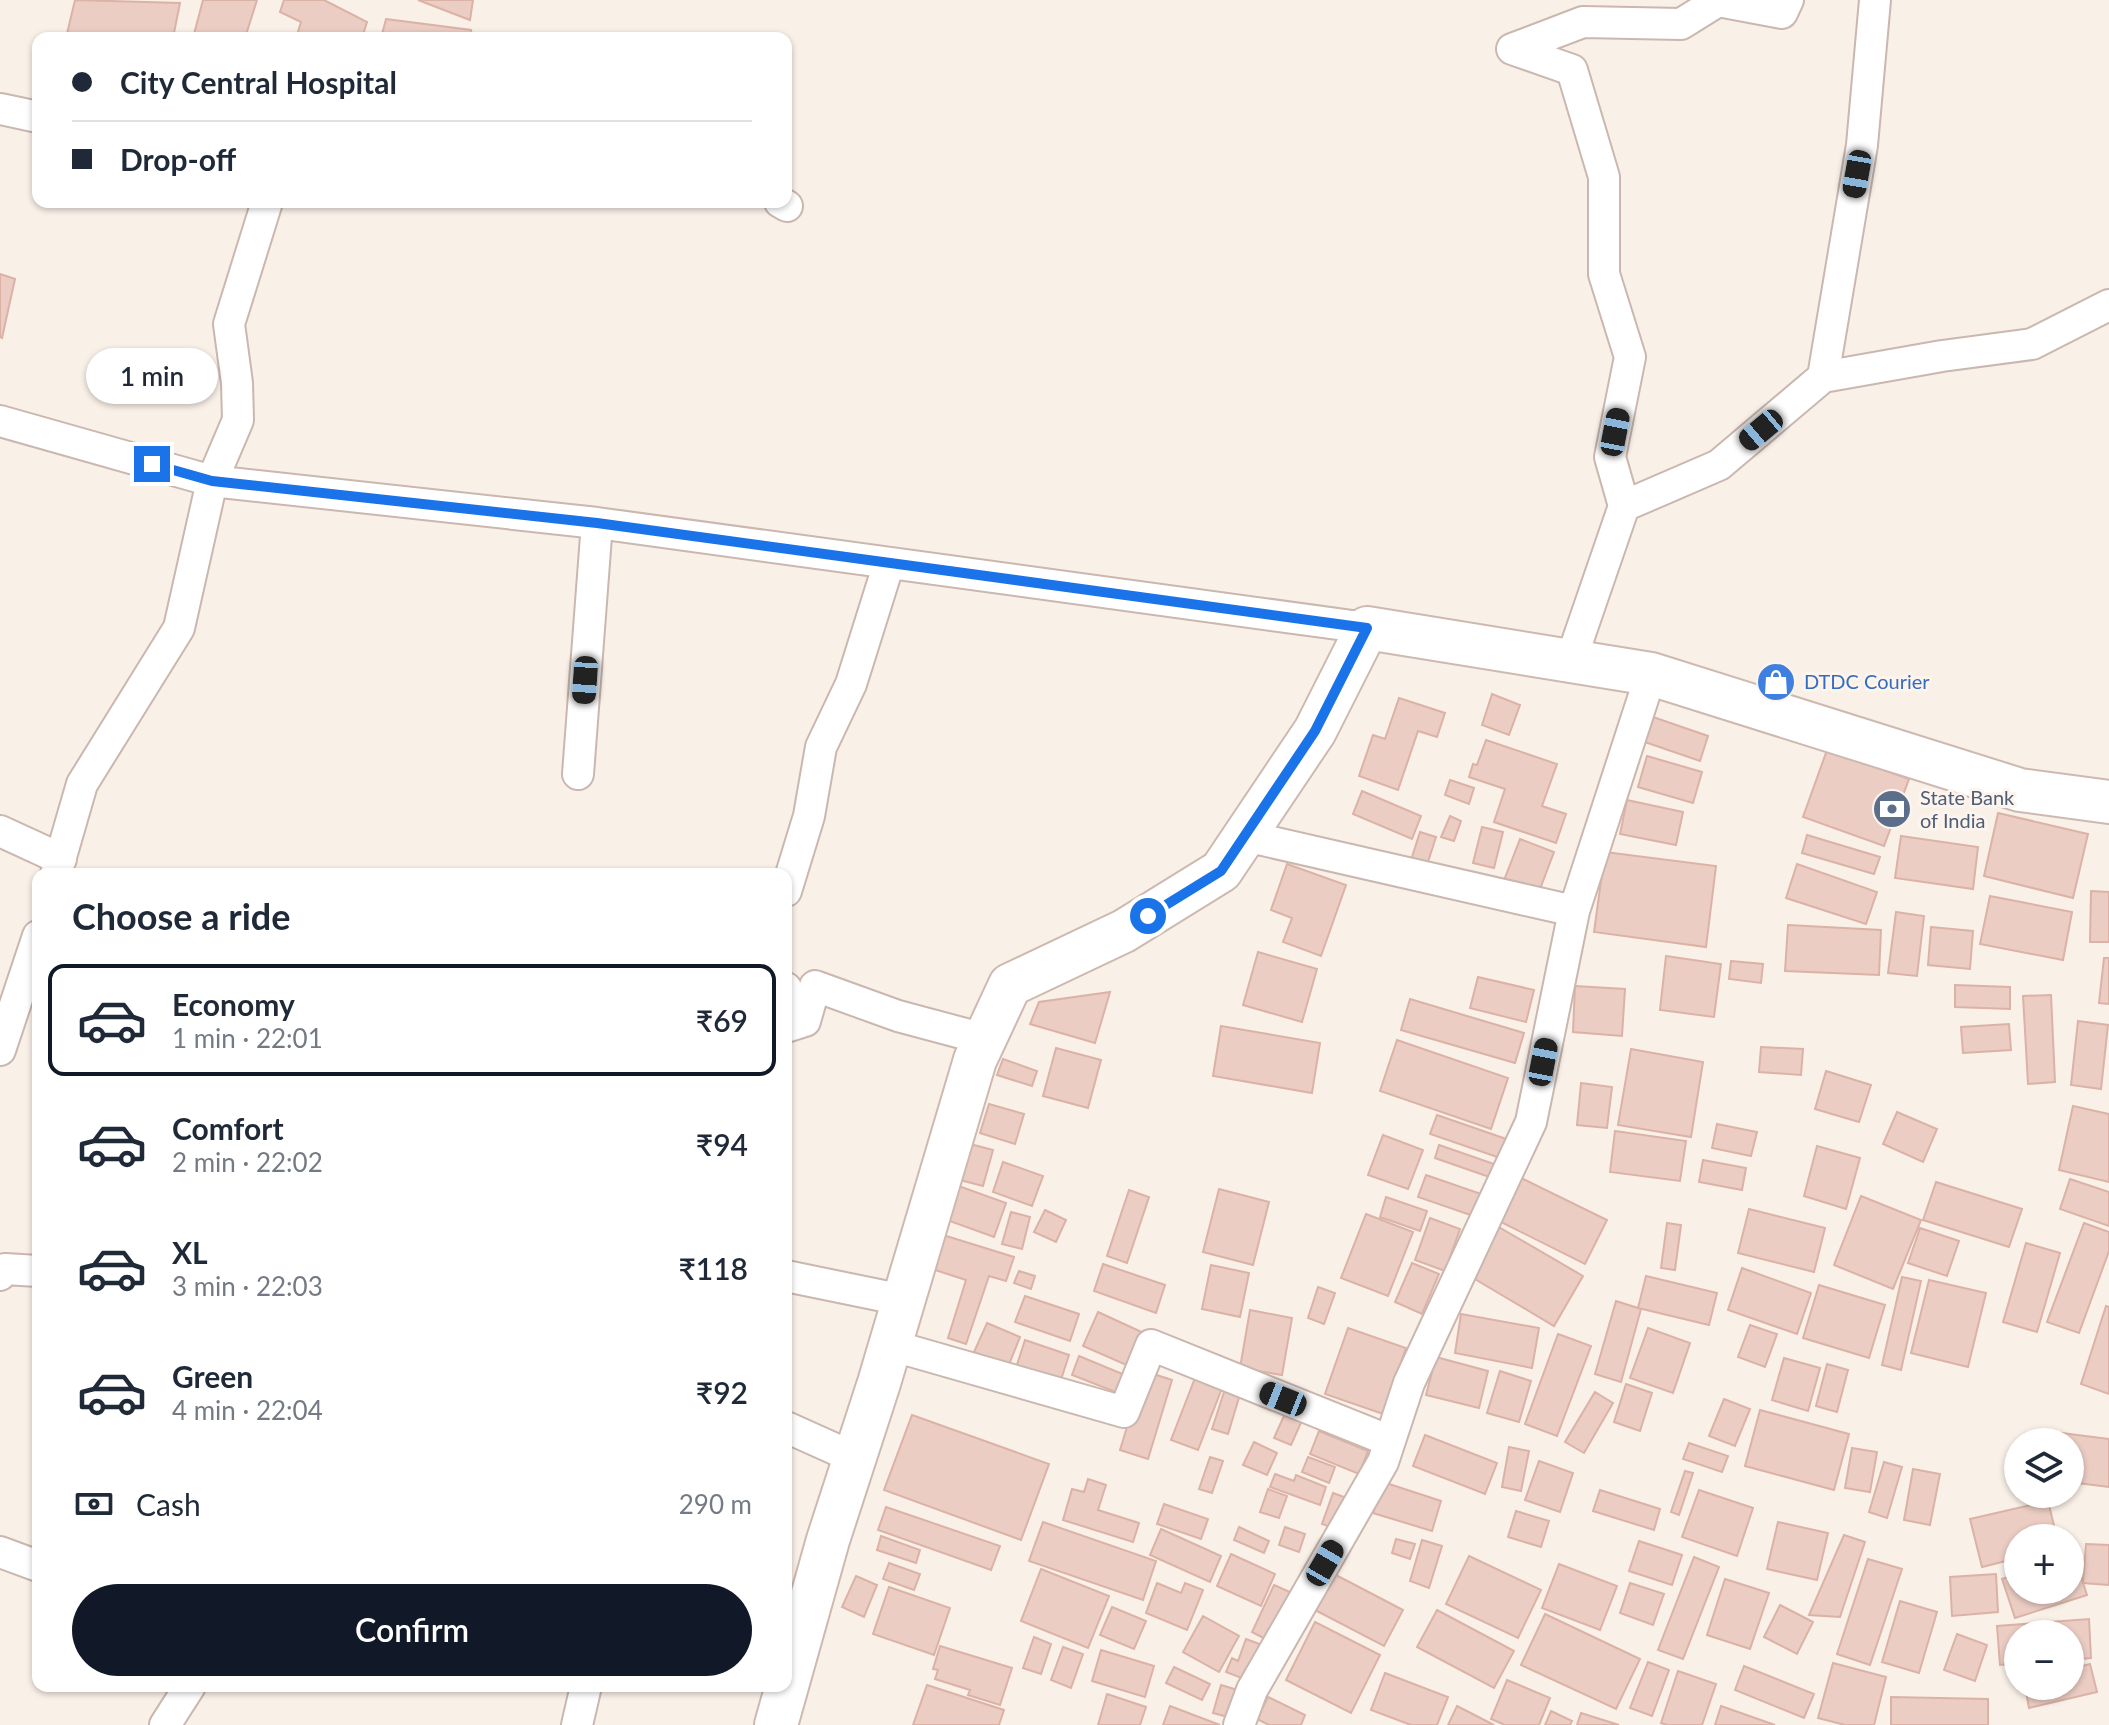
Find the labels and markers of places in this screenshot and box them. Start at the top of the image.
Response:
shop icon: DTDC Courier [1755,661,1797,703]
place label: DTDC Courier [1804,669,1930,693]
place label: State Bank of India [1920,785,2015,832]
bank icon: State Bank of India [1871,788,1913,830]

